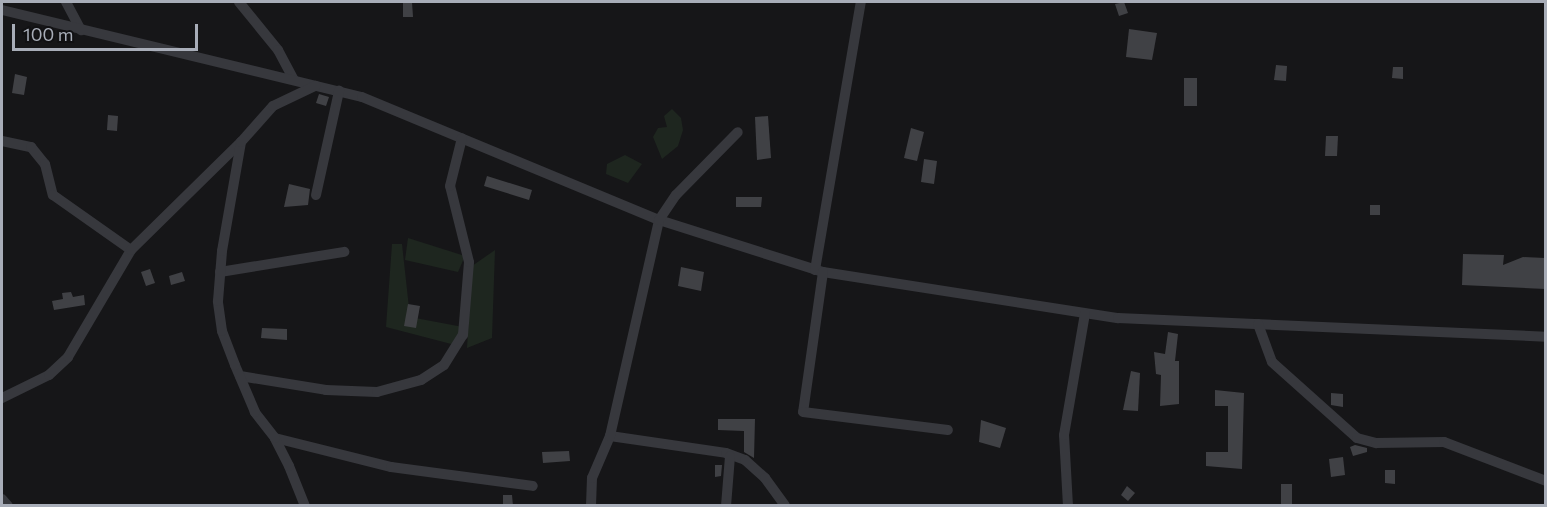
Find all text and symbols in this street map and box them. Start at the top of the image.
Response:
scale bar [15,12,201,50]
text: 100 m [23,23,73,45]

